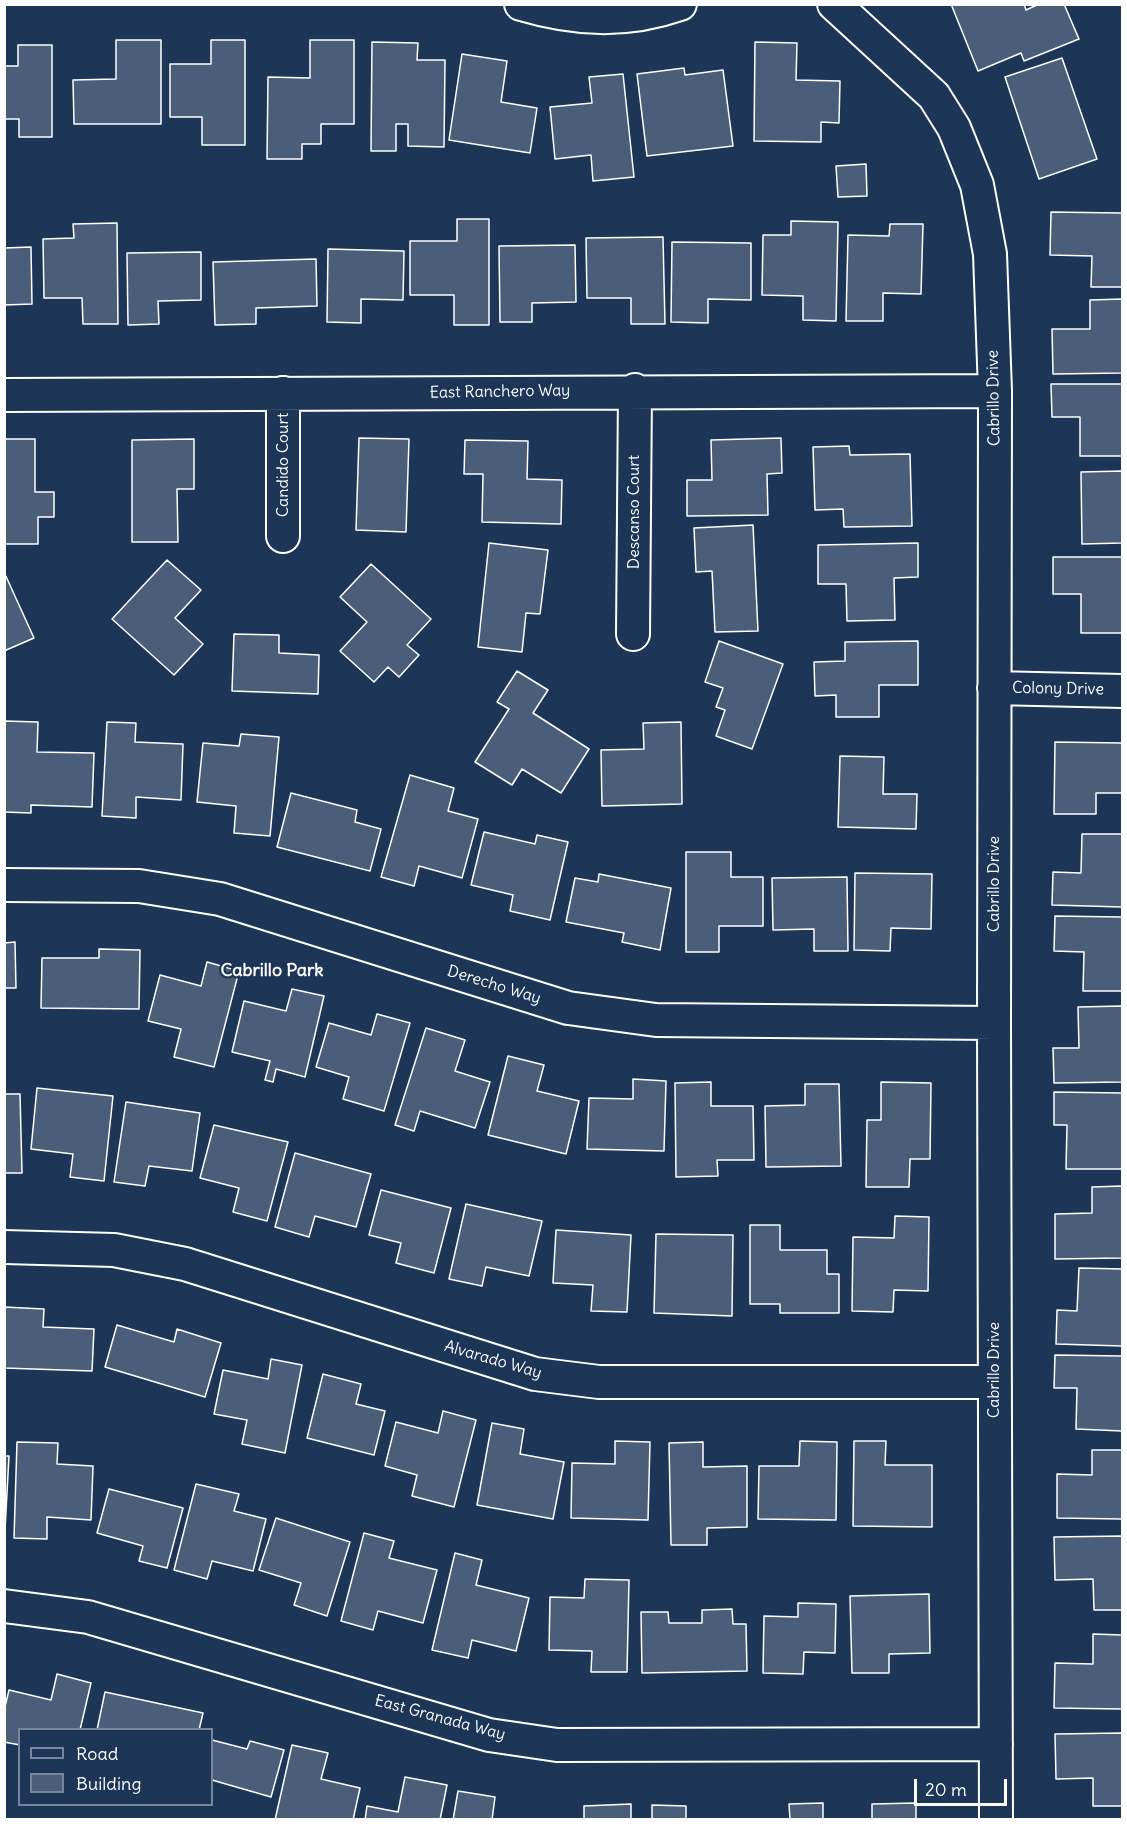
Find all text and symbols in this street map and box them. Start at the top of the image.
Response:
street label: Cabrillo Drive [984,350,1004,446]
street label: East Ranchero Way [430,381,570,403]
street label: Candido Court [273,413,293,517]
street label: Descanso Court [624,455,644,569]
street label: Colony Drive [1012,679,1104,699]
street label: Cabrillo Drive [984,836,1004,932]
district label: Cabrillo Park [221,960,323,982]
street label: Derecho Way [445,962,543,1008]
street label: Cabrillo Drive [984,1322,1004,1418]
street label: Alvarado Way [442,1337,544,1383]
street label: East Granada Way [372,1691,508,1745]
legend [18,1728,213,1806]
text: Road [76,1742,118,1765]
scale bar [917,1767,1010,1805]
text: Building [76,1772,141,1795]
text: 20 m [925,1778,967,1801]

